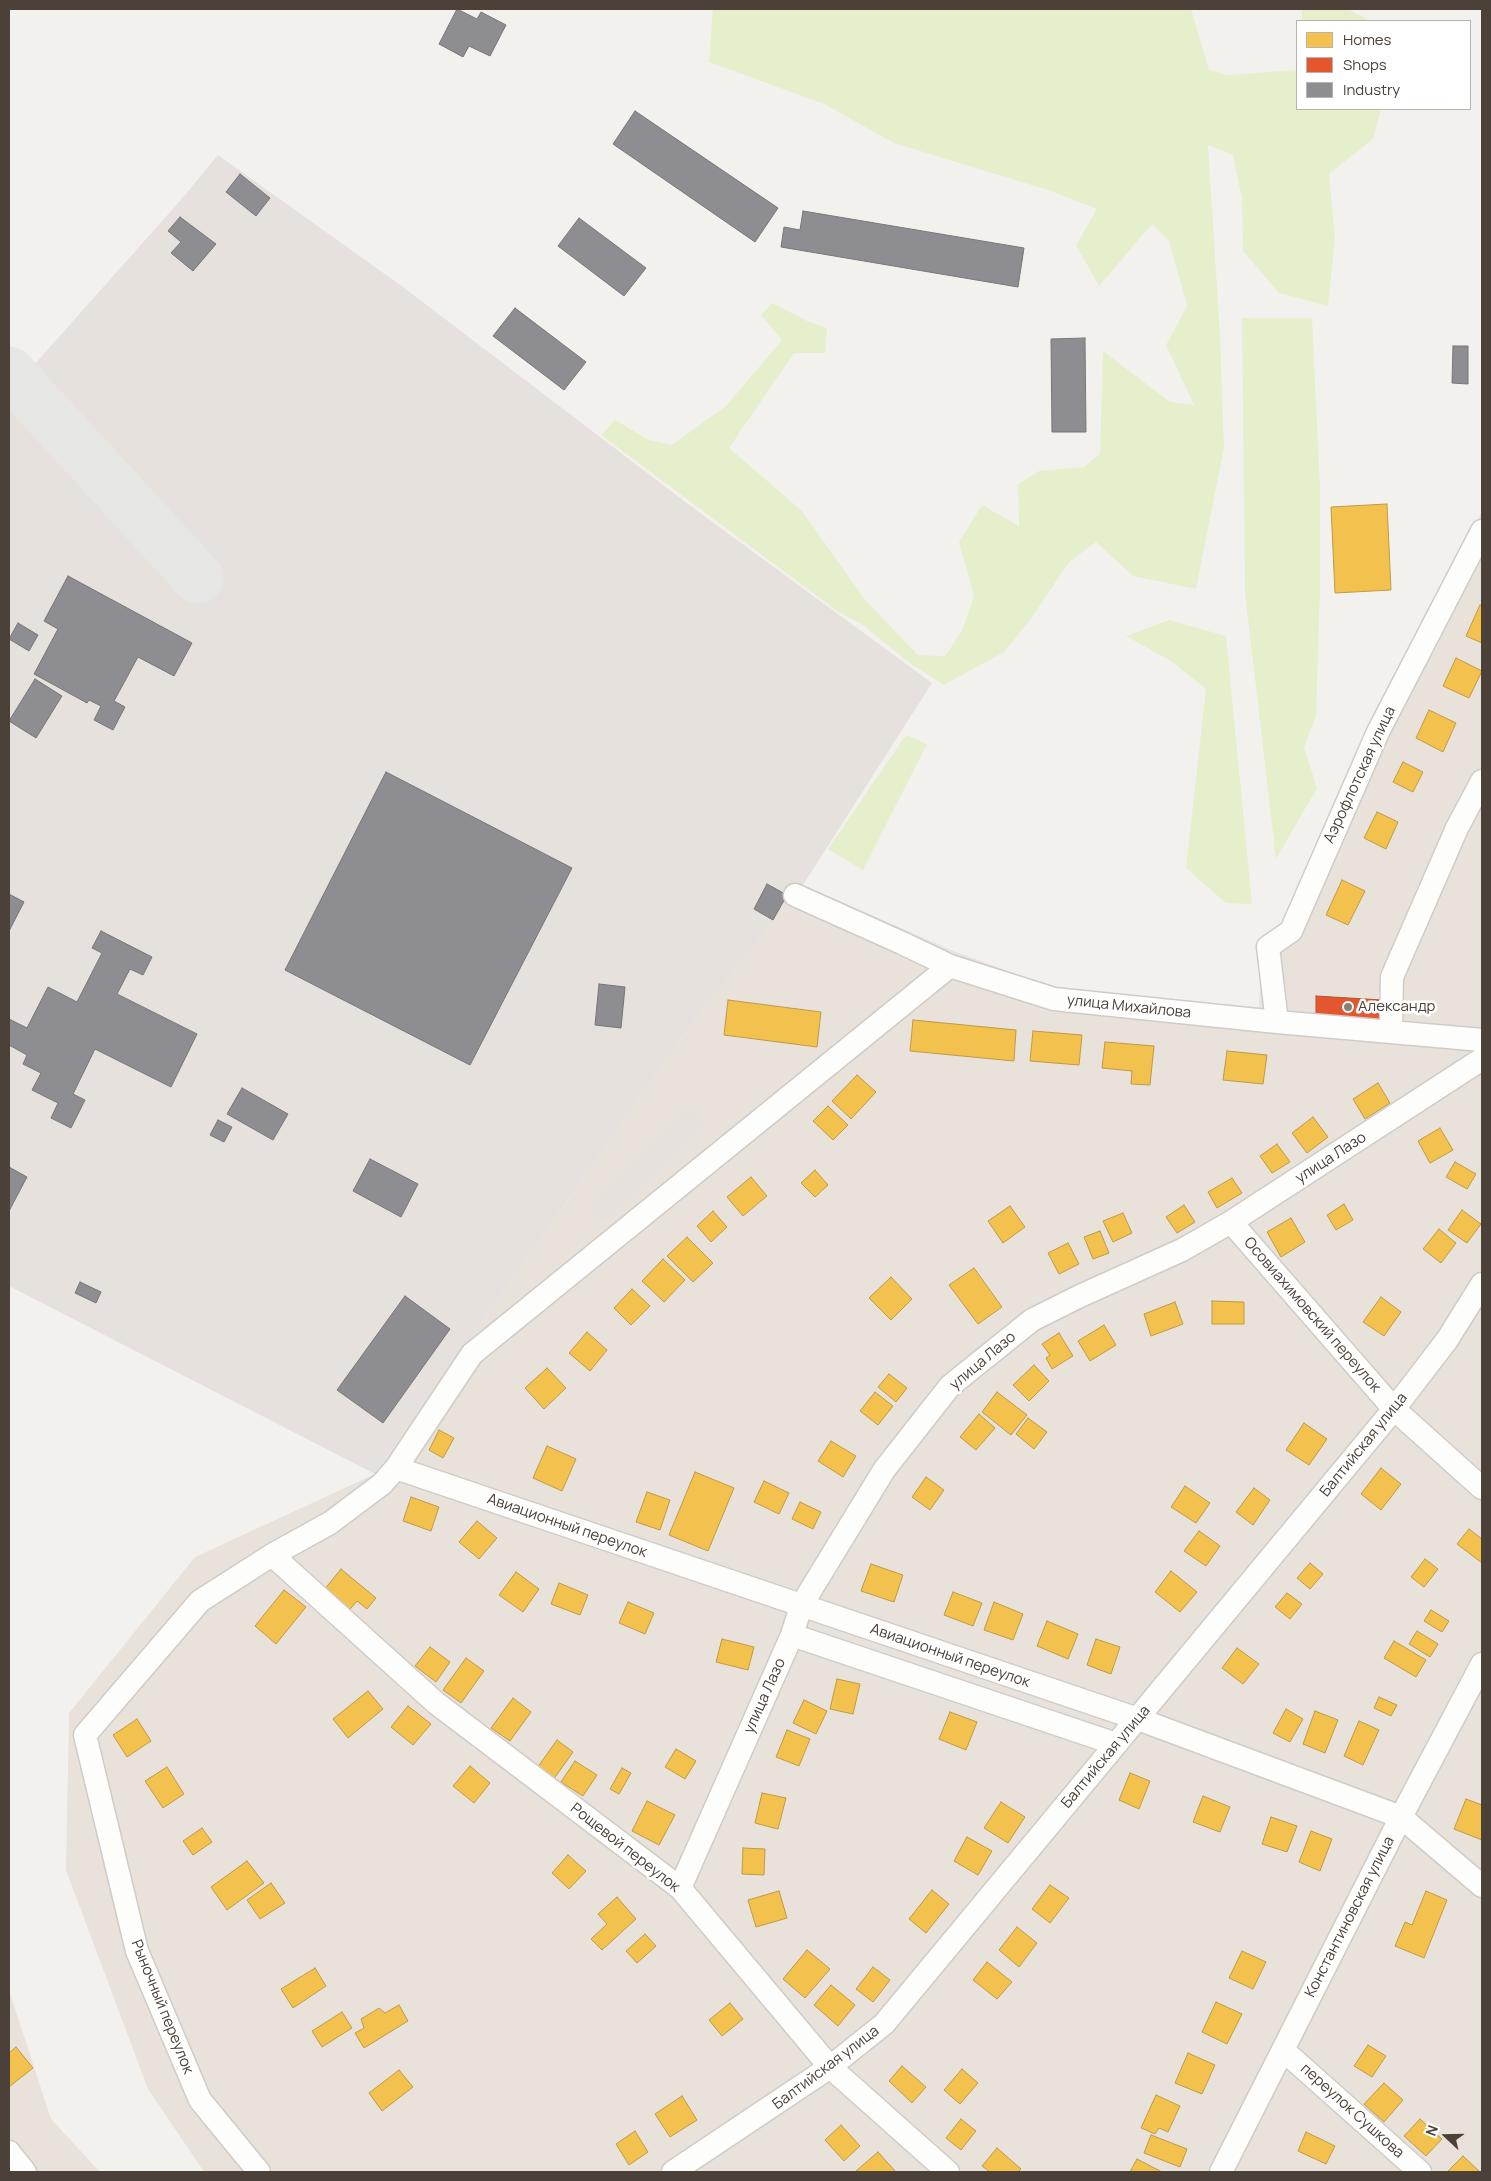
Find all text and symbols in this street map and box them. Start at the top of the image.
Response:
legend [1296,20,1471,110]
text: Homes [1343,29,1391,50]
text: Shops [1343,54,1387,75]
text: Industry [1343,79,1400,100]
street label: Аэрофлотская улица [1320,704,1400,846]
street label: улица Михайлова [1066,992,1192,1022]
place label: Александр [1358,998,1435,1016]
marker: Александр [1342,1001,1354,1013]
street label: улица Лазо [1292,1128,1370,1188]
street label: Осовиахимовский переулок [1240,1234,1384,1396]
street label: улица Лазо [946,1328,1020,1394]
street label: Балтийская улица [1317,1389,1411,1501]
street label: Авиационный переулок [485,1490,649,1562]
street label: Авиационный переулок [868,1620,1032,1692]
street label: улица Лазо [740,1655,790,1737]
street label: Балтийская улица [1058,1702,1154,1812]
street label: Рощевой переулок [567,1800,683,1896]
street label: Константиновская улица [1302,1833,1398,2001]
street label: Рыночный переулок [127,1937,197,2077]
street label: Балтийская улица [769,2022,883,2114]
street label: переулок Сушкова [1297,2060,1407,2162]
north arrow [1421,2111,1471,2161]
text: N [1421,2122,1442,2139]

